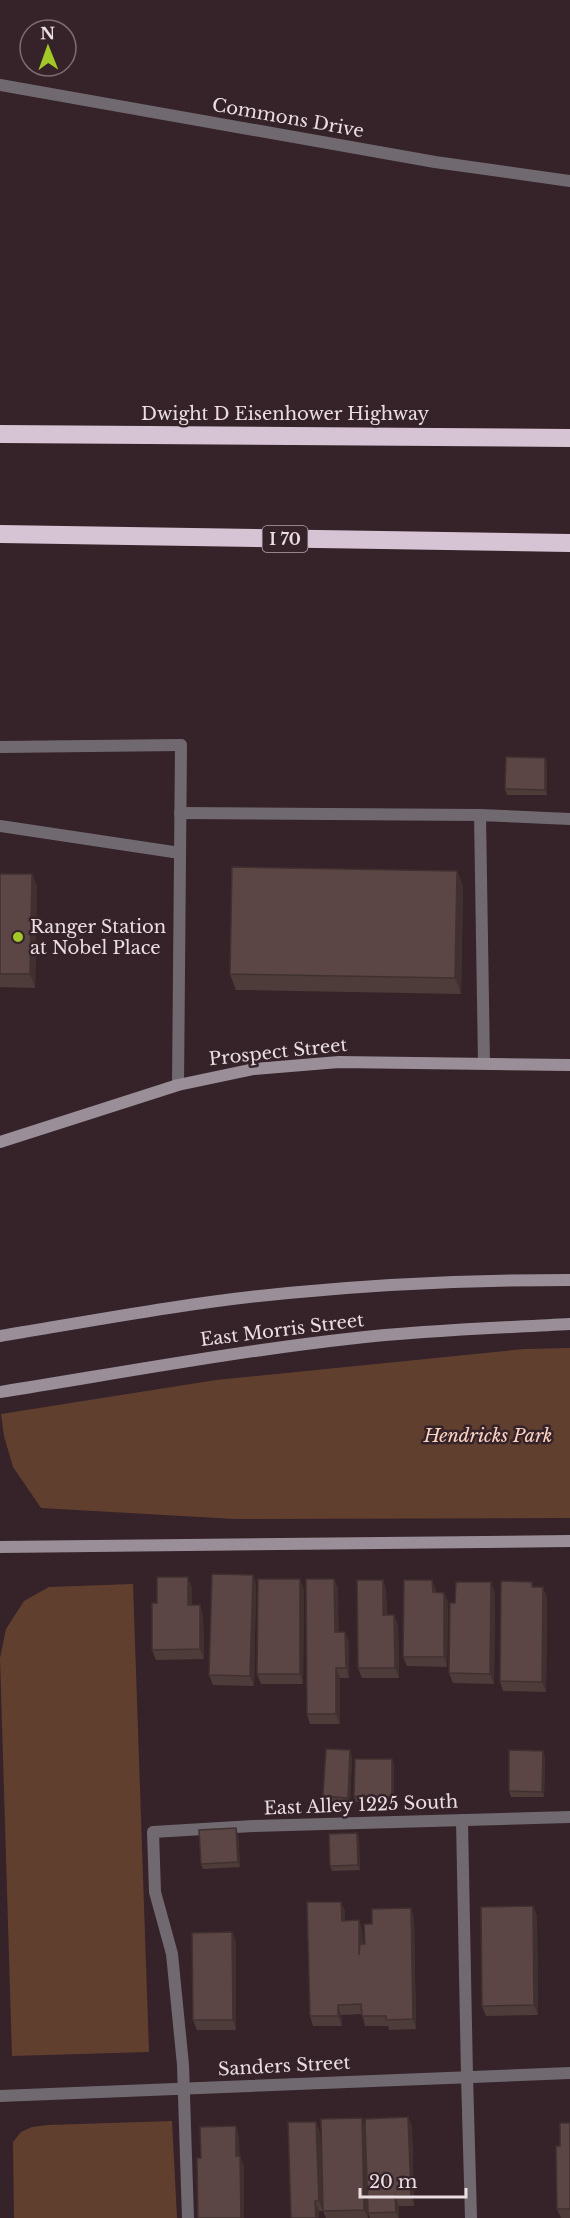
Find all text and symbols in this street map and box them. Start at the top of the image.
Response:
north arrow [18,18,78,78]
text: N [40,23,55,43]
street label: Commons Drive [210,94,366,142]
street label: Dwight D Eisenhower Highway [141,403,429,425]
road number: I 70 [262,526,308,552]
place label: Ranger Station at Nobel Place [30,916,166,959]
marker: Ranger Station at Nobel Place [11,930,25,944]
street label: Prospect Street [208,1034,348,1070]
street label: East Morris Street [199,1309,365,1351]
park label: Hendricks Park [423,1425,552,1447]
street label: East Alley 1225 South [263,1791,459,1819]
street label: Sanders Street [217,2052,351,2080]
scale bar [360,2161,466,2199]
text: 20 m [369,2171,417,2193]

